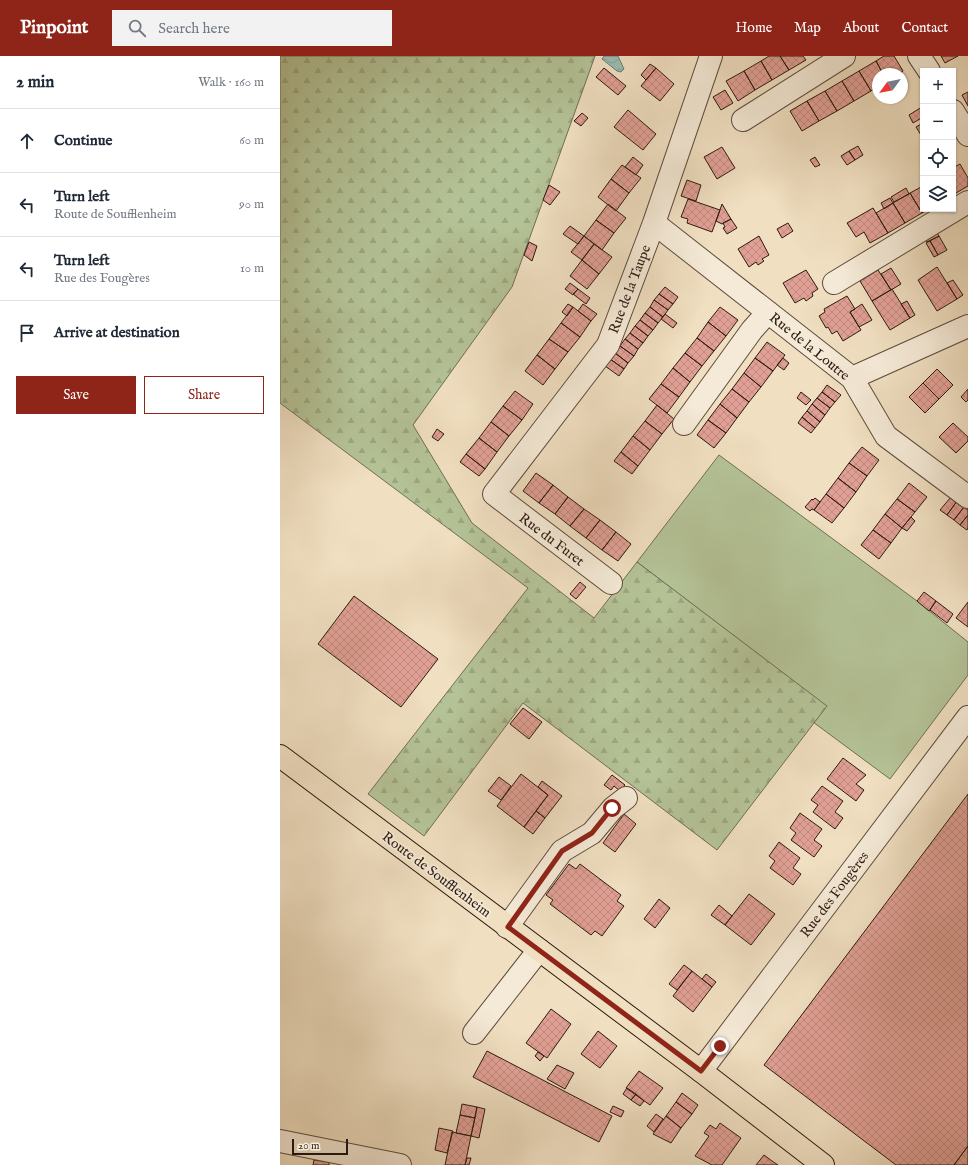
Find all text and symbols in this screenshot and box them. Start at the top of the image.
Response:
search box [112,10,392,46]
text: Pinpoint [20,16,88,40]
icon: search [126,17,148,39]
text: Search here [158,19,230,38]
text: Home [736,19,772,37]
text: Map [794,19,821,37]
text: About [843,19,879,37]
text: Contact [901,19,948,37]
north arrow [872,68,908,104]
map controls [920,68,956,212]
button: + [920,68,956,104]
text: 2 min [16,72,54,93]
text: Walk · 160 m [198,74,264,91]
button: − [920,104,956,140]
icon: ahead [16,130,38,152]
text: Continue [54,131,112,150]
text: 60 m [239,132,264,149]
button: locate [920,140,956,176]
button: layers [920,176,956,212]
text: Turn left [54,187,110,206]
icon: left [16,194,38,216]
text: 90 m [239,196,264,213]
text: Route de Soufflenheim [54,206,176,223]
street label: Rue de la Taupe [605,242,655,336]
text: Turn left [54,251,110,270]
icon: left [16,258,38,280]
text: 10 m [240,260,264,277]
text: Rue des Fougères [54,270,150,287]
street label: Rue de la Loutre [765,309,854,385]
icon: arrive [16,322,38,344]
text: Arrive at destination [54,323,180,342]
button: Save [16,376,136,414]
button: Share [144,376,264,414]
street label: Rue du Furet [515,509,588,570]
route start [603,799,621,817]
street label: Route de Soufflenheim [378,828,495,922]
street label: Rue des Fougères [797,848,873,941]
route end [711,1037,729,1055]
scale bar [292,1137,348,1156]
text: 20 m [298,1139,319,1153]

